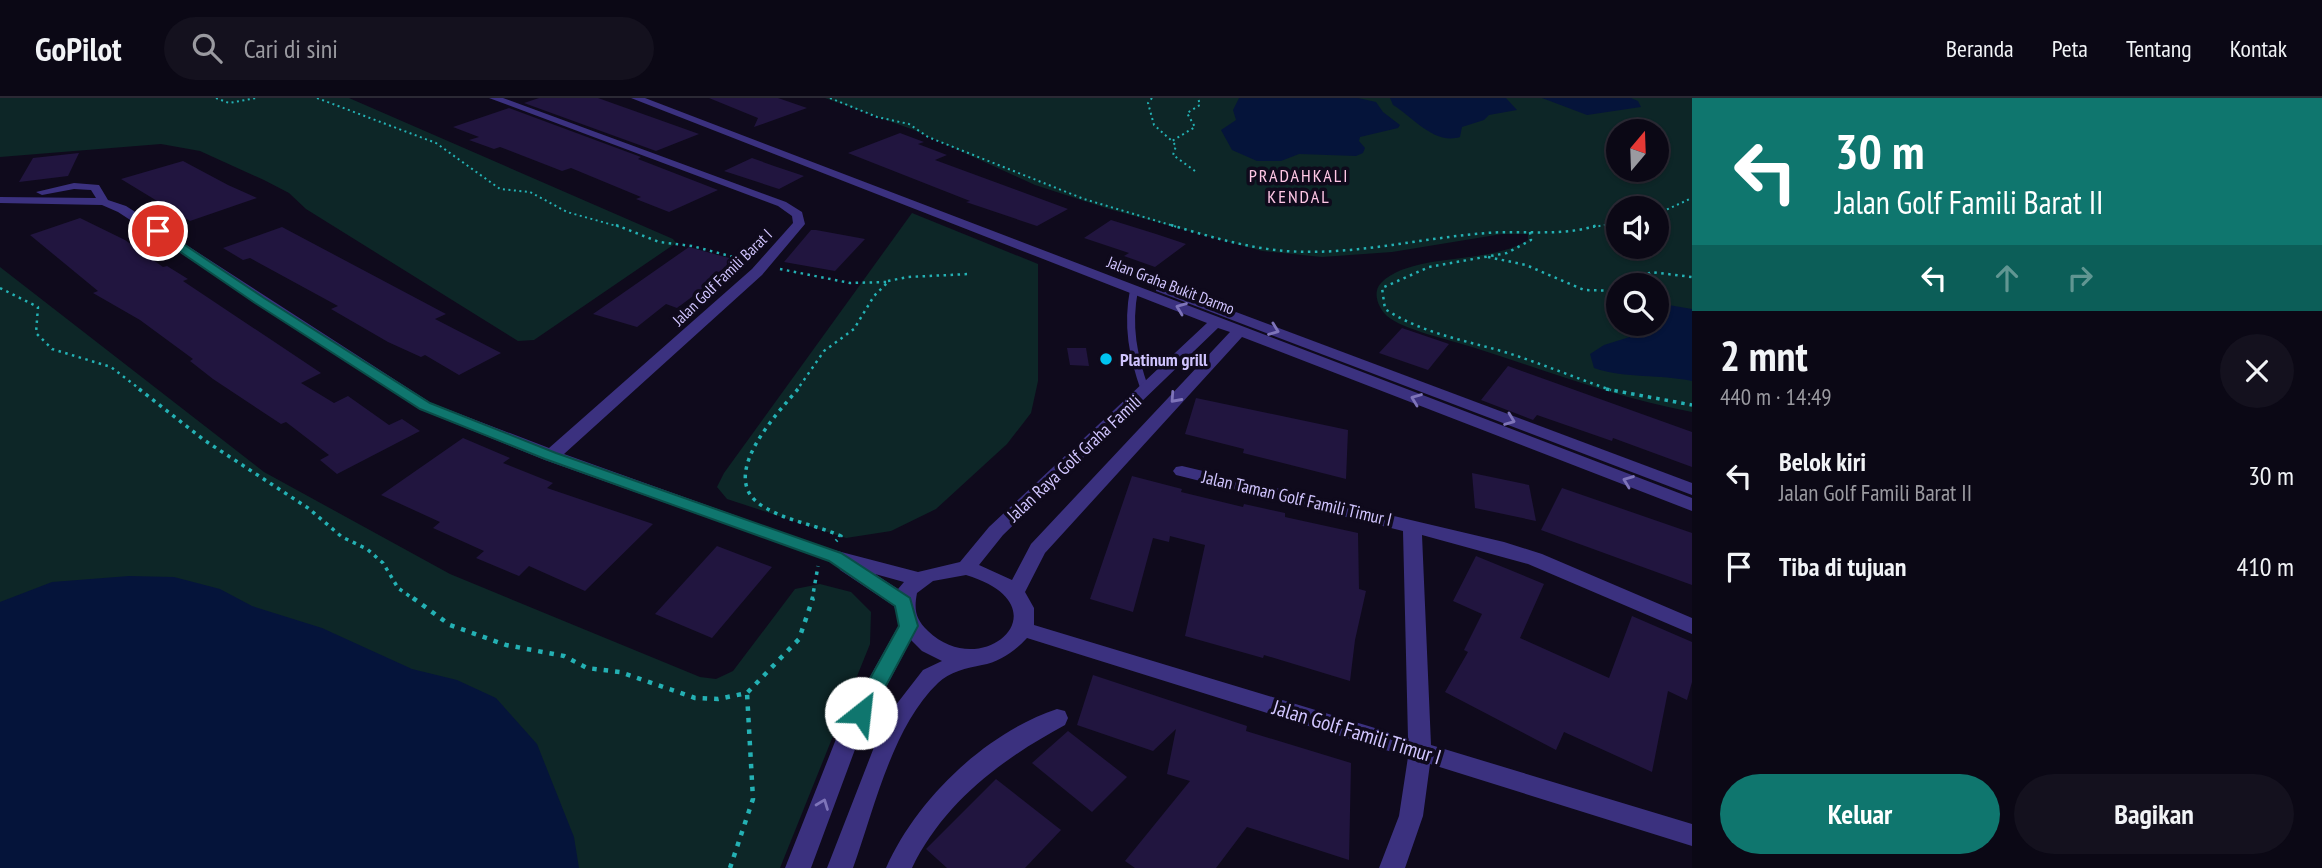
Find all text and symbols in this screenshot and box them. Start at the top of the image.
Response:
search box [164,17,654,80]
text: GoPilot [35,27,122,70]
icon: search [188,29,226,67]
text: Cari di sini [244,32,338,65]
text: Beranda [1946,33,2014,64]
text: Peta [2052,33,2088,64]
text: Tentang [2126,33,2192,64]
text: Kontak [2230,33,2287,64]
north arrow [1606,119,1670,182]
map controls [1606,119,1669,336]
text: 30 m [1835,119,1924,183]
icon: left [1720,126,1811,217]
district label: PRADAHKALI KENDAL [1249,164,1349,208]
text: Jalan Golf Famili Barat II [1835,181,2104,223]
button: sound [1606,196,1669,259]
pin [128,201,188,261]
icon: arrive [139,212,177,250]
street label: Jalan Golf Famili Barat I [667,224,776,330]
street label: Jalan Graha Bukit Darmo [1104,251,1238,319]
icon: left [1915,259,1953,297]
icon: ahead [1988,259,2026,297]
icon: right [2061,259,2099,297]
button: search [1606,273,1669,336]
one-way arrow [1176,303,1188,317]
one-way arrow [1268,322,1280,336]
text: 2 mnt [1720,328,1808,383]
button: close [2220,334,2294,408]
place label: Platinum grill [1120,348,1208,371]
marker: Platinum grill [1098,351,1114,367]
text: 440 m · 14:49 [1720,382,1832,411]
street label: Jalan Raya Golf Graha Famili [1001,390,1146,527]
one-way arrow [1171,390,1184,403]
one-way arrow [1411,393,1423,407]
one-way arrow [1504,411,1516,425]
text: Belok kiri [1779,445,1866,478]
icon: left [1720,457,1758,495]
text: 30 m [2248,459,2294,492]
street label: Jalan Taman Golf Famili Timur I [1199,465,1394,531]
one-way arrow [1623,475,1635,489]
text: Jalan Golf Famili Barat II [1779,478,1972,507]
icon: arrive [1720,548,1758,586]
text: Tiba di tujuan [1779,550,1907,583]
text: 410 m [2236,550,2294,583]
position arrow [824,676,898,750]
street label: Jalan Golf Famili Timur I [1268,693,1445,771]
button: Keluar [1720,774,2000,854]
button: Bagikan [2014,774,2294,854]
one-way arrow [814,799,828,811]

